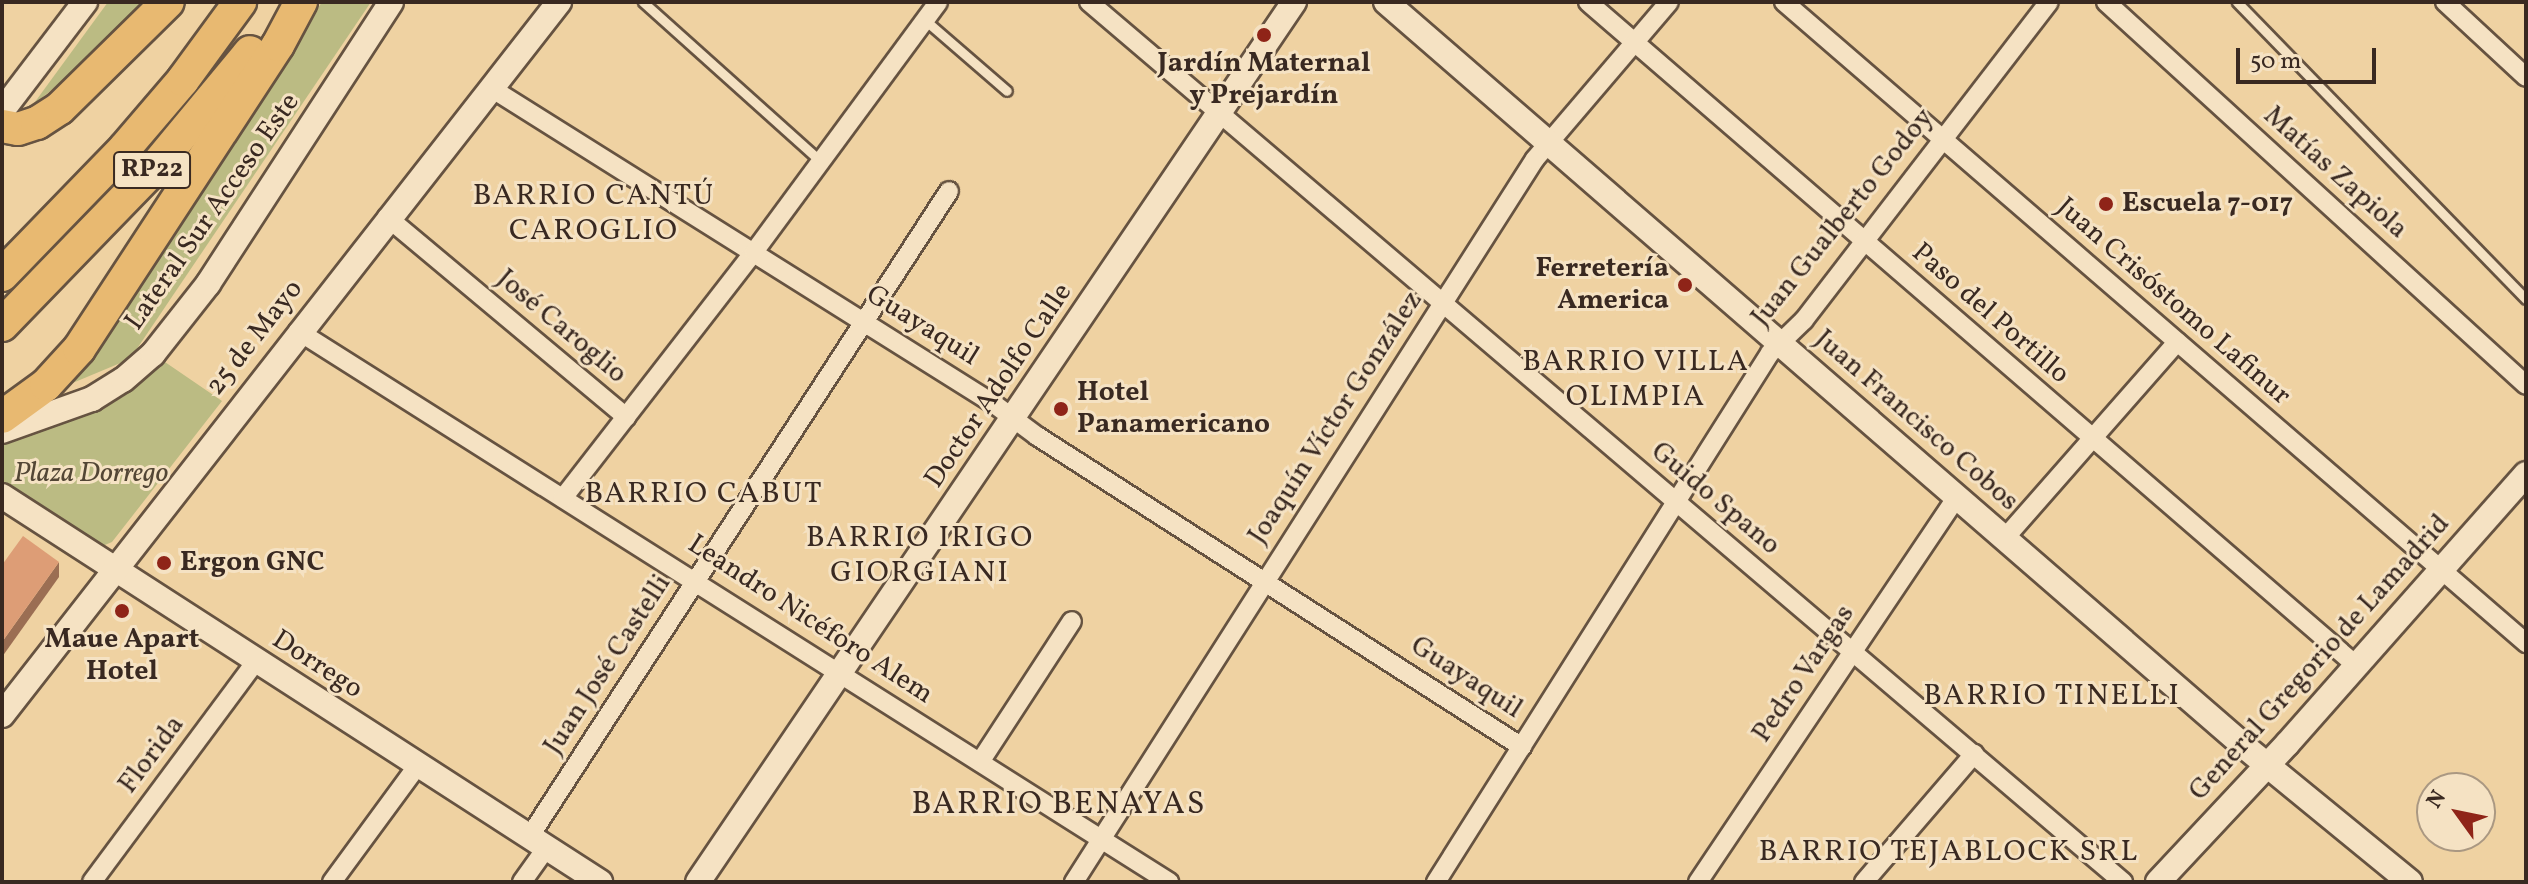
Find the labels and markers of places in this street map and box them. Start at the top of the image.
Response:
marker: Jardín Maternal y Prejardín [1255,26,1273,44]
place label: Jardín Maternal y Prejardín [1158,47,1370,113]
place label: Escuela 7-017 [2122,187,2293,221]
marker: Escuela 7-017 [2097,195,2115,213]
place label: Ferretería America [1535,252,1669,318]
marker: Ferretería America [1676,276,1694,294]
place label: Hotel Panamericano [1077,376,1270,442]
marker: Hotel Panamericano [1052,400,1070,418]
place label: Ergon GNC [180,546,324,580]
marker: Ergon GNC [155,554,173,572]
marker: Maue Apart Hotel [113,602,131,620]
place label: Maue Apart Hotel [45,623,199,689]

